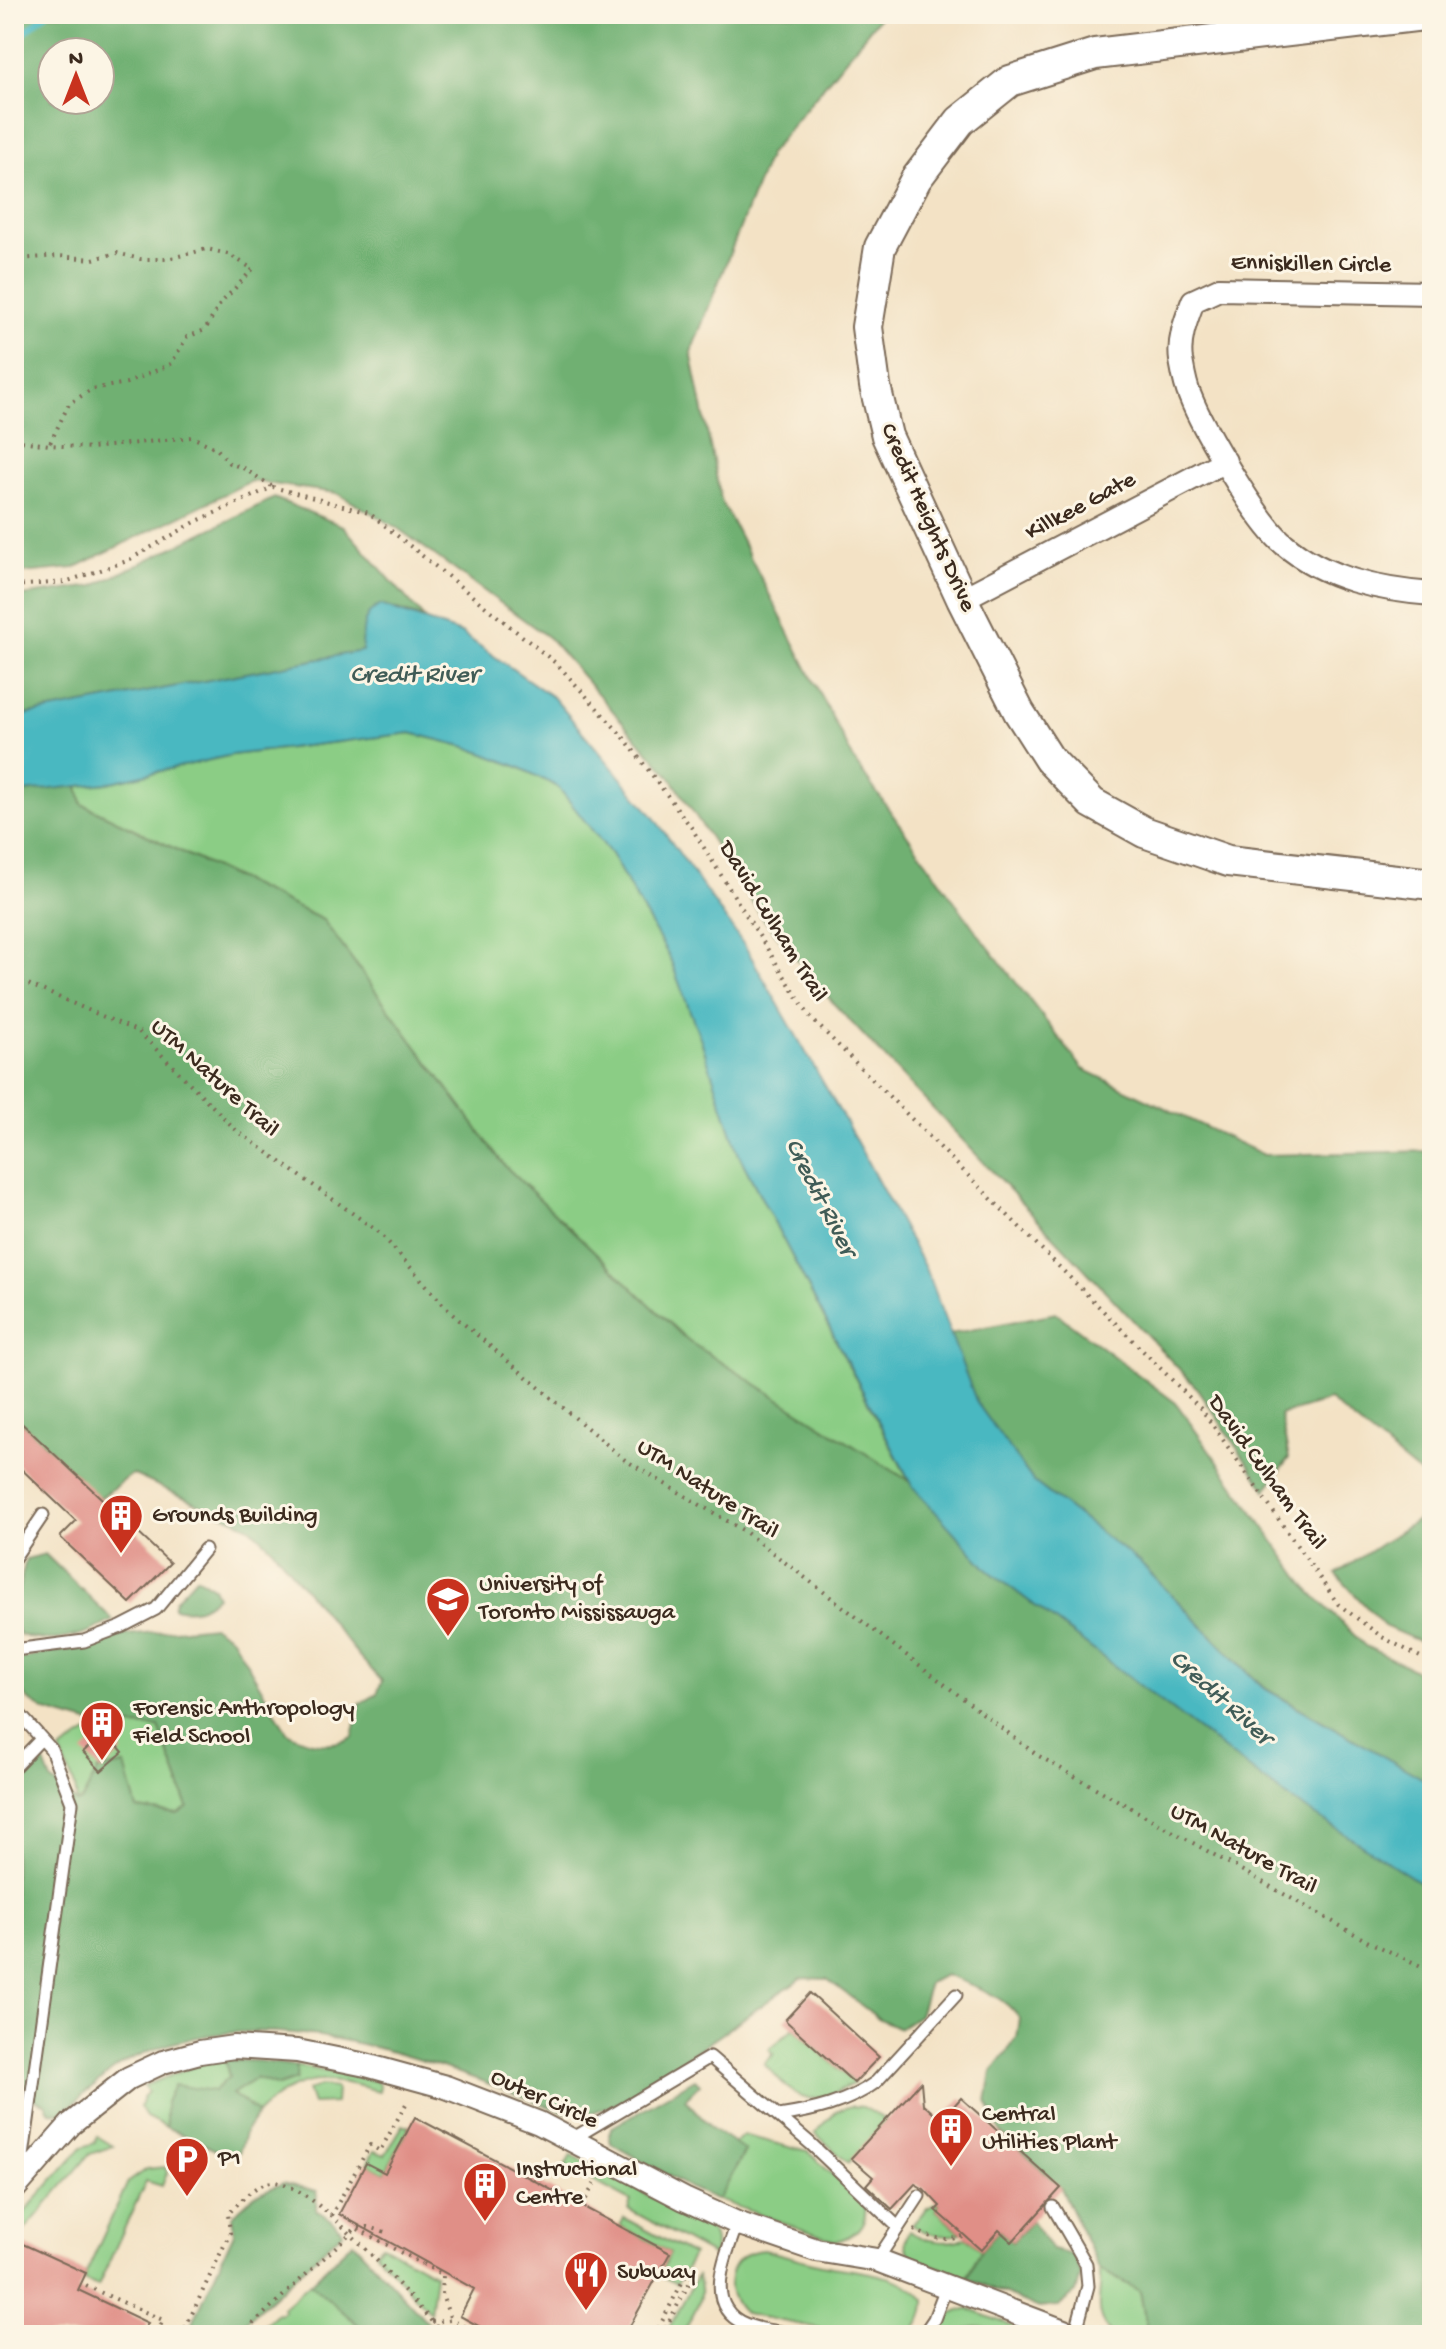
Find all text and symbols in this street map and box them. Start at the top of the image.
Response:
north arrow [36,36,116,116]
text: N [69,47,83,73]
street label: Enniskillen Circle [1231,249,1392,281]
street label: Credit Heights Drive [872,419,982,617]
street label: Killkee Gate [1021,466,1142,548]
water label: Credit River [350,661,483,692]
street label: David Culham Trail [710,834,833,1008]
street label: UTM Nature Trail [144,1013,284,1145]
water label: Credit River [776,1134,864,1266]
street label: David Culham Trail [1199,1388,1332,1556]
street label: UTM Nature Trail [631,1433,783,1547]
building icon: Grounds Building [97,1492,145,1555]
place label: Grounds Building [152,1502,318,1531]
place label: University of Toronto Mississauga [477,1571,676,1628]
school or university icon: University of Toronto Mississauga [424,1575,472,1638]
water label: Credit River [1162,1645,1281,1756]
place label: Forensic Anthropology Field School [132,1695,355,1752]
building icon: Forensic Anthropology Field School [78,1699,126,1762]
street label: UTM Nature Trail [1164,1798,1322,1902]
street label: Outer Circle [486,2063,603,2137]
place label: Central Utilities Plant [982,2101,1119,2158]
building icon: Central Utilities Plant [927,2105,975,2168]
parking icon: P1 [163,2135,211,2198]
place label: P1 [217,2145,241,2174]
place label: Instructional Centre [516,2156,637,2213]
building icon: Instructional Centre [461,2160,509,2223]
restaurant icon: Subway [562,2249,610,2312]
place label: Subway [617,2259,696,2288]

